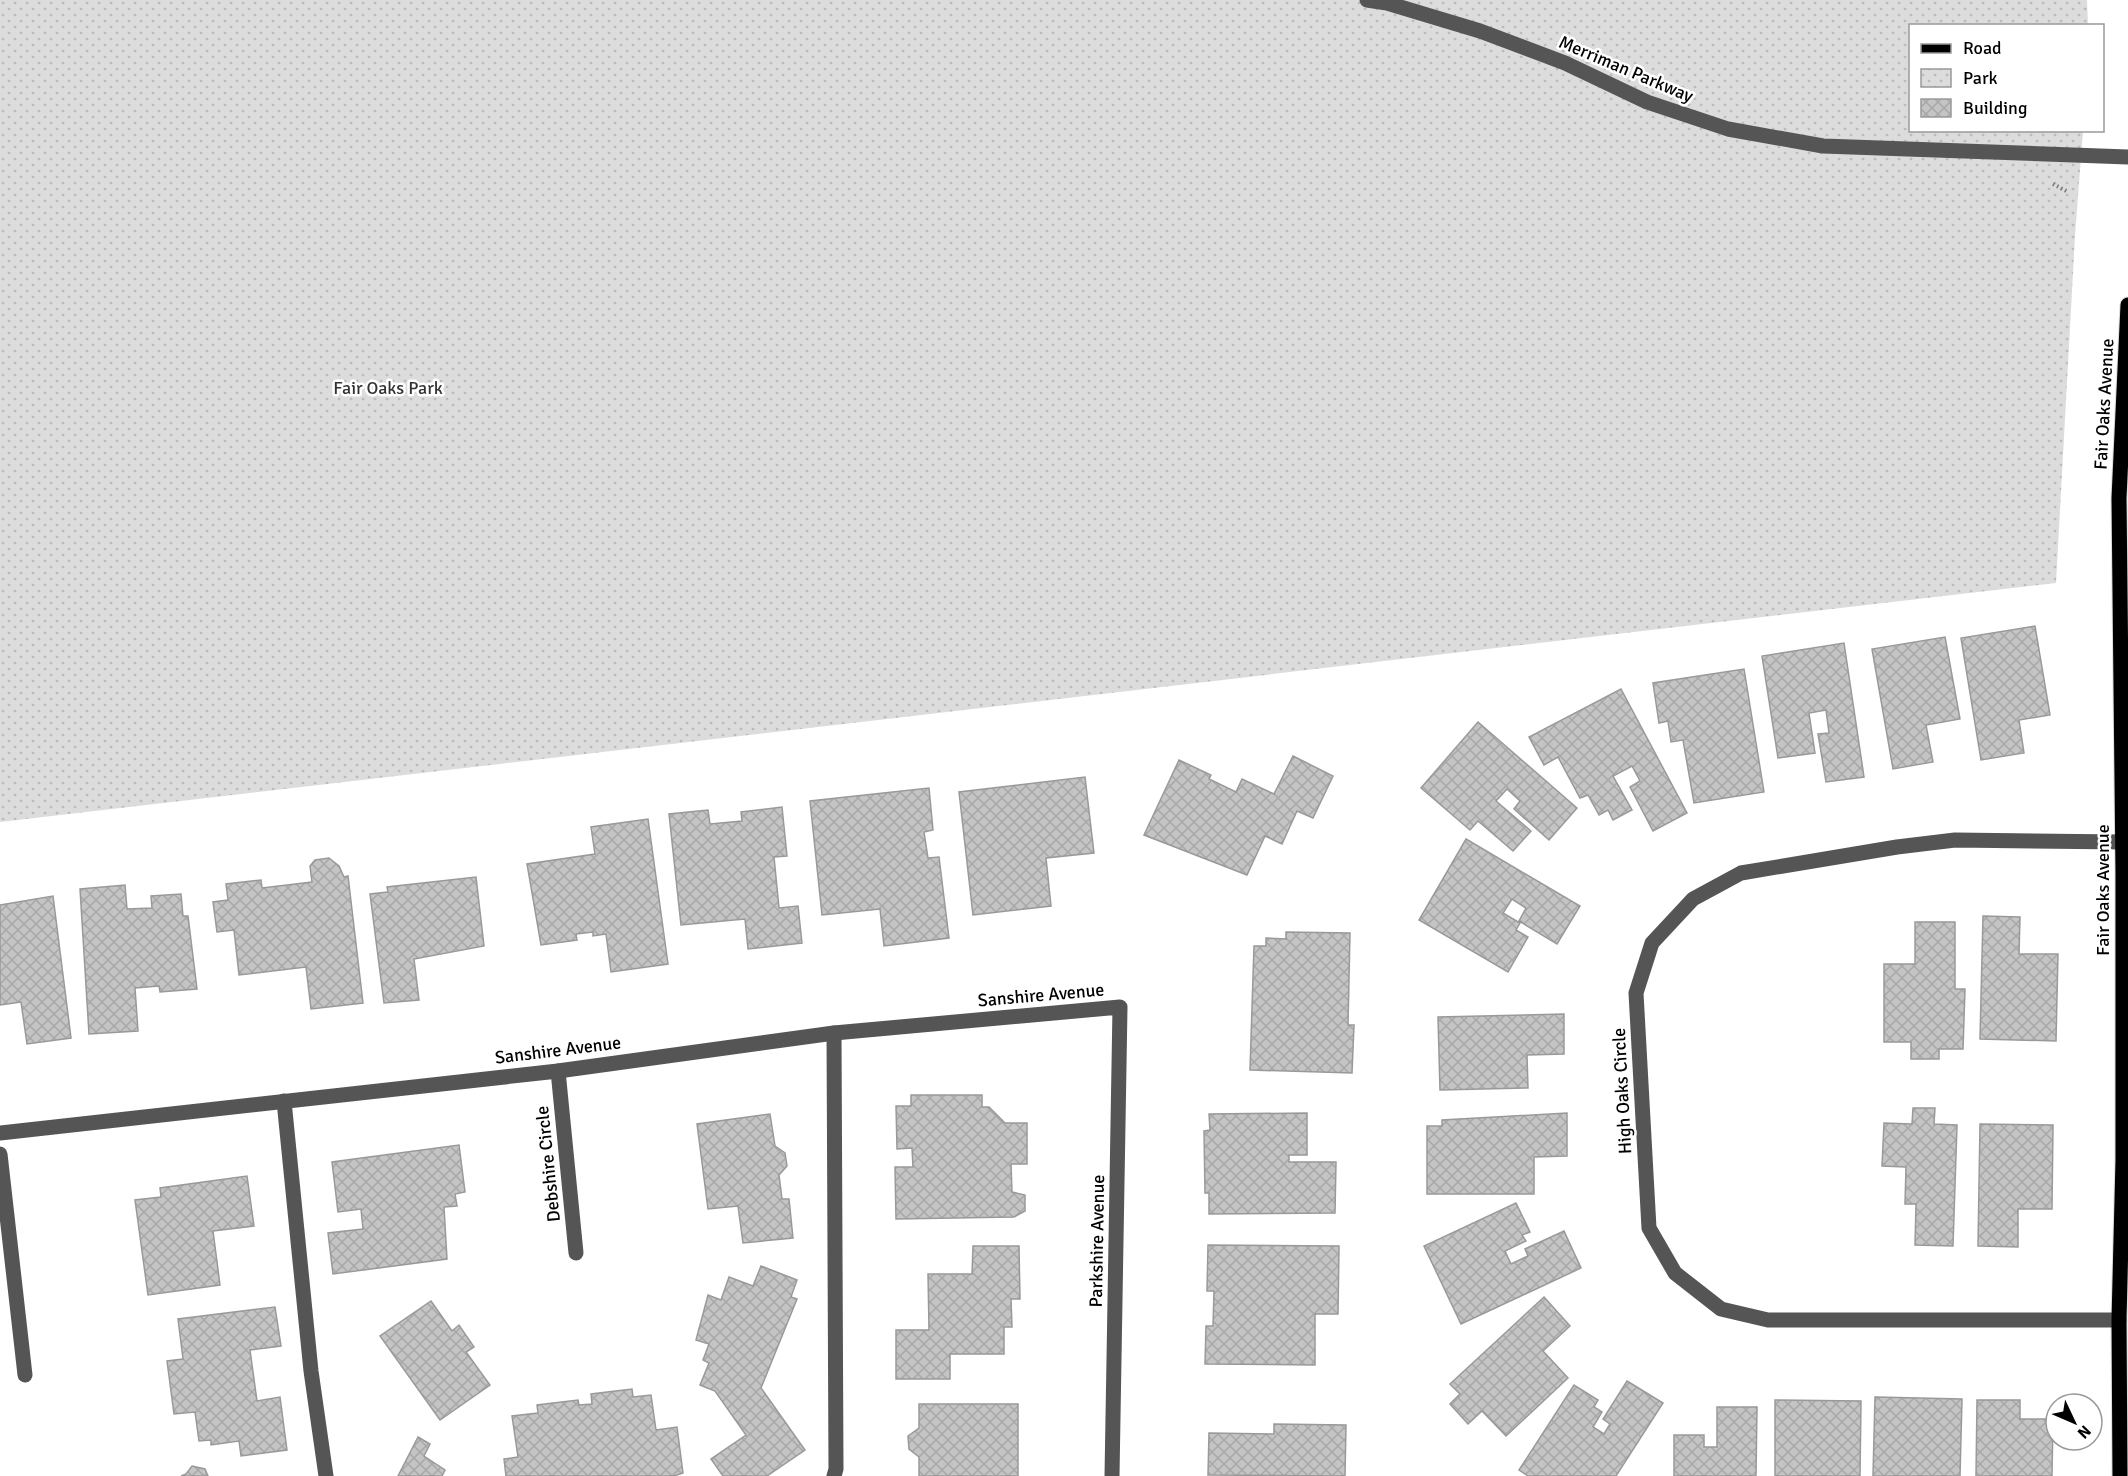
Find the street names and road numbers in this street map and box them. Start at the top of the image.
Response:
street label: Merriman Parkway [1555,31,1697,107]
street label: Fair Oaks Avenue [2090,338,2118,470]
street label: Fair Oaks Avenue [2092,824,2114,956]
street label: Sanshire Avenue [977,979,1105,1011]
street label: High Oaks Circle [1608,1027,1636,1155]
street label: Sanshire Avenue [494,1031,622,1069]
street label: Debshire Circle [531,1105,565,1223]
street label: Parkshire Avenue [1085,1174,1109,1308]

